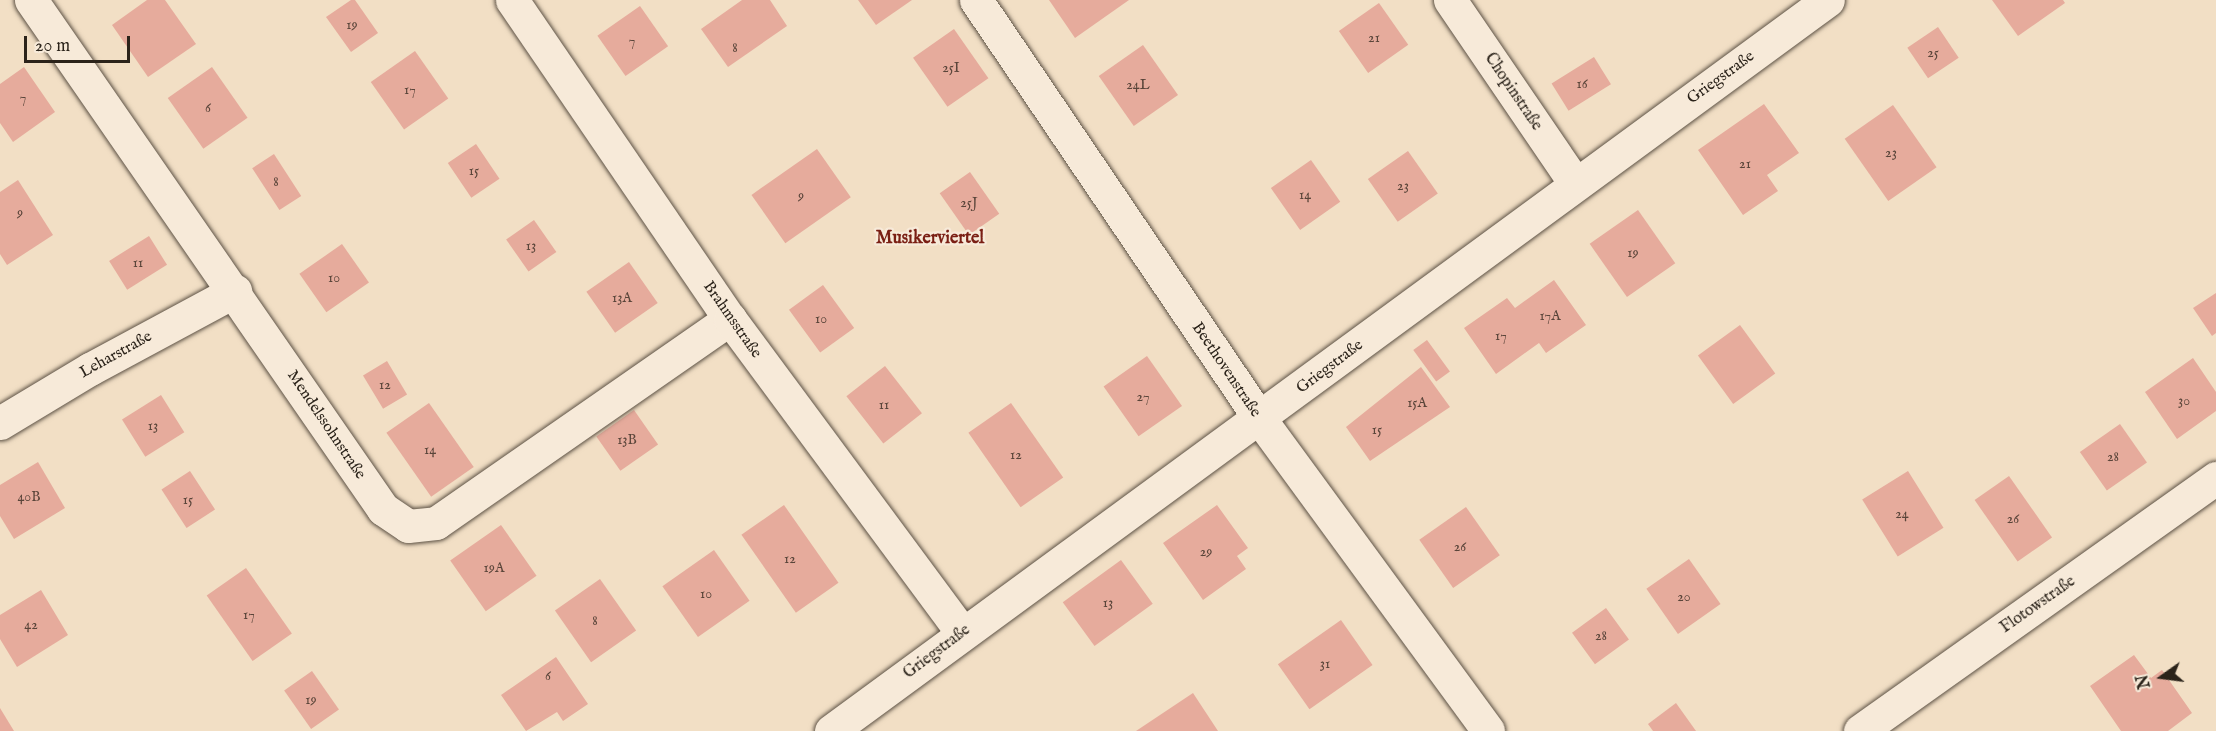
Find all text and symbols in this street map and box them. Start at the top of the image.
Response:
house number: 19 [346,17,358,33]
scale bar [27,24,134,62]
house number: 21 [1368,30,1380,46]
house number: 7 [629,33,635,49]
text: 20 m [35,35,70,58]
house number: 8 [732,40,738,56]
house number: 25 [1927,45,1939,61]
street label: Griegstraße [1684,47,1758,109]
street label: Chopinstraße [1480,50,1546,134]
house number: 25I [942,60,960,76]
house number: 16 [1576,76,1588,92]
house number: 24L [1126,77,1150,93]
house number: 17 [404,82,416,98]
house number: 7 [20,90,26,106]
house number: 6 [205,100,211,116]
house number: 23 [1885,145,1897,161]
house number: 21 [1739,156,1751,172]
house number: 15 [469,163,479,179]
house number: 8 [273,174,279,190]
house number: 23 [1397,178,1409,194]
house number: 14 [1299,187,1311,203]
house number: 9 [798,188,804,204]
house number: 25J [960,195,978,211]
house number: 9 [17,205,23,221]
district label: Musikerviertel [876,228,984,250]
house number: 13 [526,238,536,254]
house number: 19 [1627,245,1639,261]
house number: 11 [133,255,143,271]
house number: 10 [328,270,340,286]
street label: Brahmsstraße [699,278,765,362]
house number: 13A [612,290,632,306]
house number: 17A [1539,308,1561,324]
house number: 10 [815,311,827,327]
street label: Beethovenstraße [1187,319,1265,421]
street label: Leharstraße [77,327,155,383]
house number: 17 [1495,328,1507,344]
street label: Griegstraße [1293,336,1367,398]
street label: Mendelssohnstraße [282,367,370,483]
house number: 12 [379,377,391,393]
house number: 27 [1137,389,1149,405]
house number: 30 [2178,393,2190,409]
house number: 15A [1407,395,1427,411]
house number: 11 [879,397,889,413]
house number: 13 [148,418,158,434]
house number: 15 [1372,422,1382,438]
house number: 13B [617,432,637,448]
house number: 14 [424,442,436,458]
house number: 12 [1010,447,1022,463]
house number: 28 [2107,449,2119,465]
house number: 40B [17,489,41,505]
house number: 15 [183,492,193,508]
house number: 24 [1895,506,1909,522]
house number: 26 [2007,511,2019,527]
house number: 26 [1454,539,1466,555]
house number: 29 [1200,544,1212,560]
house number: 12 [784,551,796,567]
house number: 19A [484,560,504,576]
street label: Flotowstraße [1997,572,2079,638]
house number: 10 [700,586,712,602]
house number: 20 [1677,589,1691,605]
house number: 13 [1103,595,1113,611]
house number: 17 [243,607,255,623]
house number: 8 [592,613,598,629]
house number: 42 [24,617,38,633]
street label: Griegstraße [900,621,974,683]
house number: 28 [1595,628,1607,644]
north arrow [2132,647,2192,707]
house number: 31 [1320,656,1330,672]
house number: 6 [545,668,551,684]
text: N [2133,672,2156,690]
house number: 19 [305,692,317,708]

